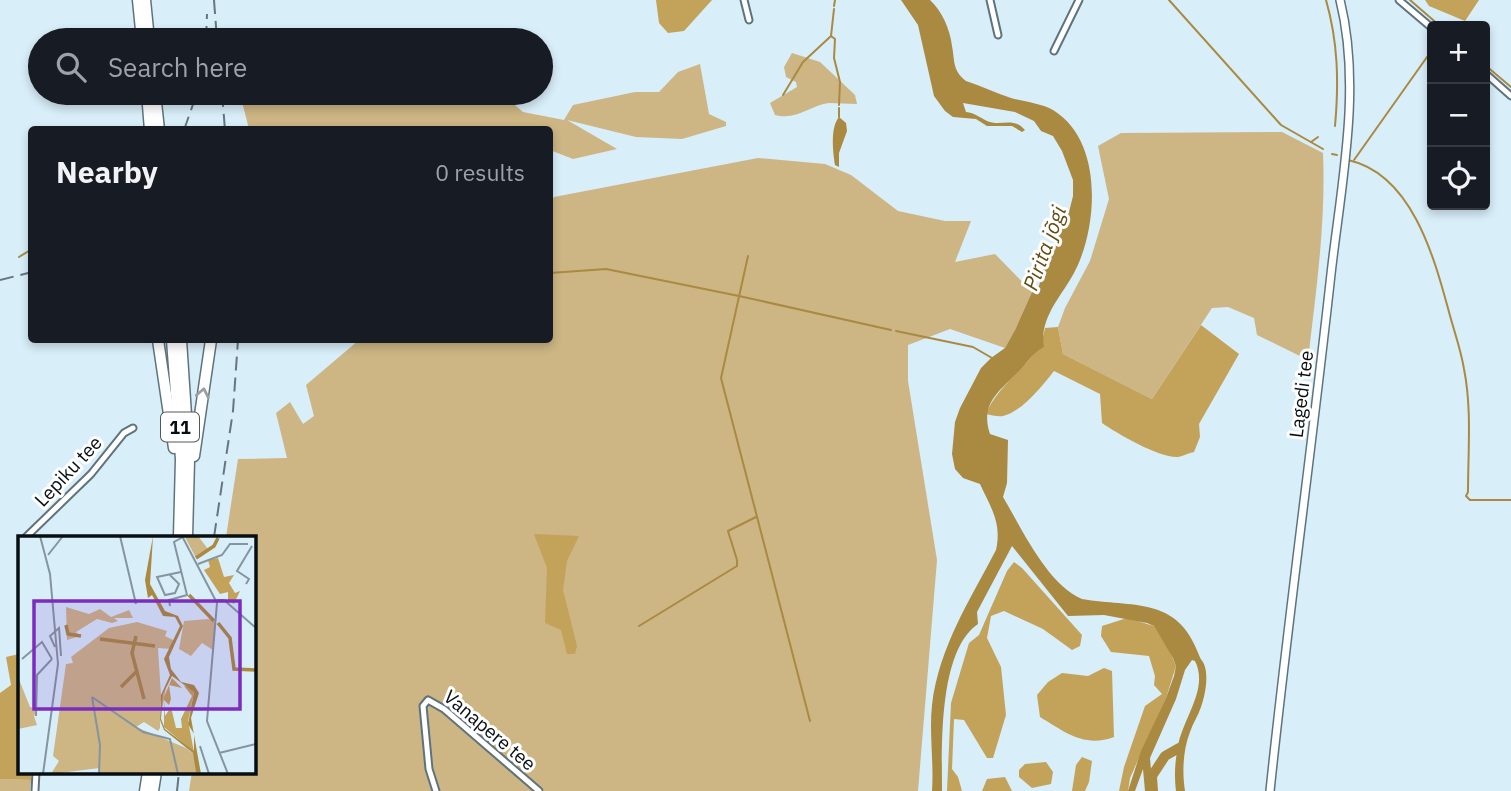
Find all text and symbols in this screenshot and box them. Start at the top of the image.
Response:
map controls [1427,21,1490,210]
button: + [1427,21,1490,84]
search box [28,28,553,105]
icon: search [52,48,90,86]
text: Search here [108,50,247,84]
button: − [1427,84,1490,147]
button: locate [1427,147,1490,210]
text: Nearby [56,152,158,191]
text: 0 results [435,157,525,187]
water label: Pirita jõgi [1016,201,1072,294]
street label: Lagedi tee [1284,349,1318,439]
one-way arrow [195,387,210,398]
road number: 11 [161,412,199,442]
street label: Lepiku tee [29,431,107,511]
inset map [18,536,256,774]
street label: Vanapere tee [439,685,541,775]

